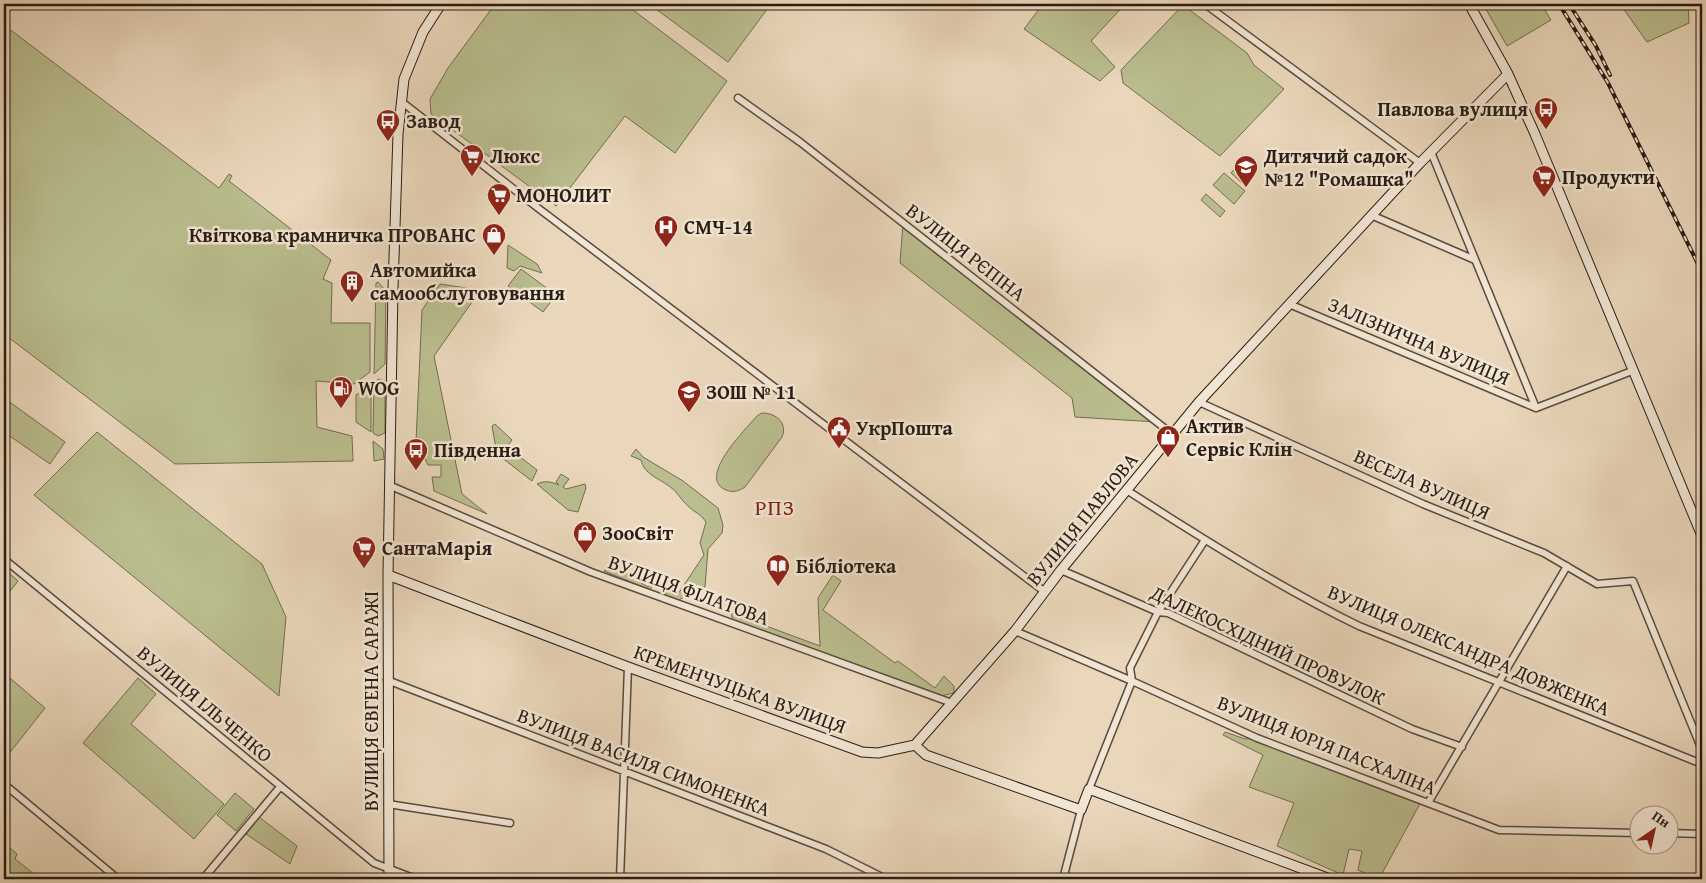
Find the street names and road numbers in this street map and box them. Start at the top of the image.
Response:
street label: ВУЛИЦЯ РЄПІНА [900,196,1032,308]
street label: ЗАЛІЗНИЧНА ВУЛИЦЯ [1324,289,1515,392]
street label: ВЕСЕЛА ВУЛИЦЯ [1350,441,1495,527]
street label: ВУЛИЦЯ ПАВЛОВА [1019,446,1144,591]
street label: ВУЛИЦЯ ФІЛАТОВА [605,547,774,632]
street label: ДАЛЕКОСХІДНИЙ ПРОВУЛОК [1145,577,1391,712]
street label: ВУЛИЦЯ ОЛЕКСАНДРА ДОВЖЕНКА [1324,577,1615,722]
street label: ВУЛИЦЯ ЄВГЕНА САРАЖІ [356,591,385,811]
street label: КРЕМЕНЧУЦЬКА ВУЛИЦЯ [630,637,851,741]
street label: ВУЛИЦЯ ІЛЬЧЕНКО [131,638,279,769]
street label: ВУЛИЦЯ ЮРІЯ ПАСХАЛІНА [1213,687,1441,802]
street label: ВУЛИЦЯ ВАСИЛЯ СИМОНЕНКА [514,700,775,823]

